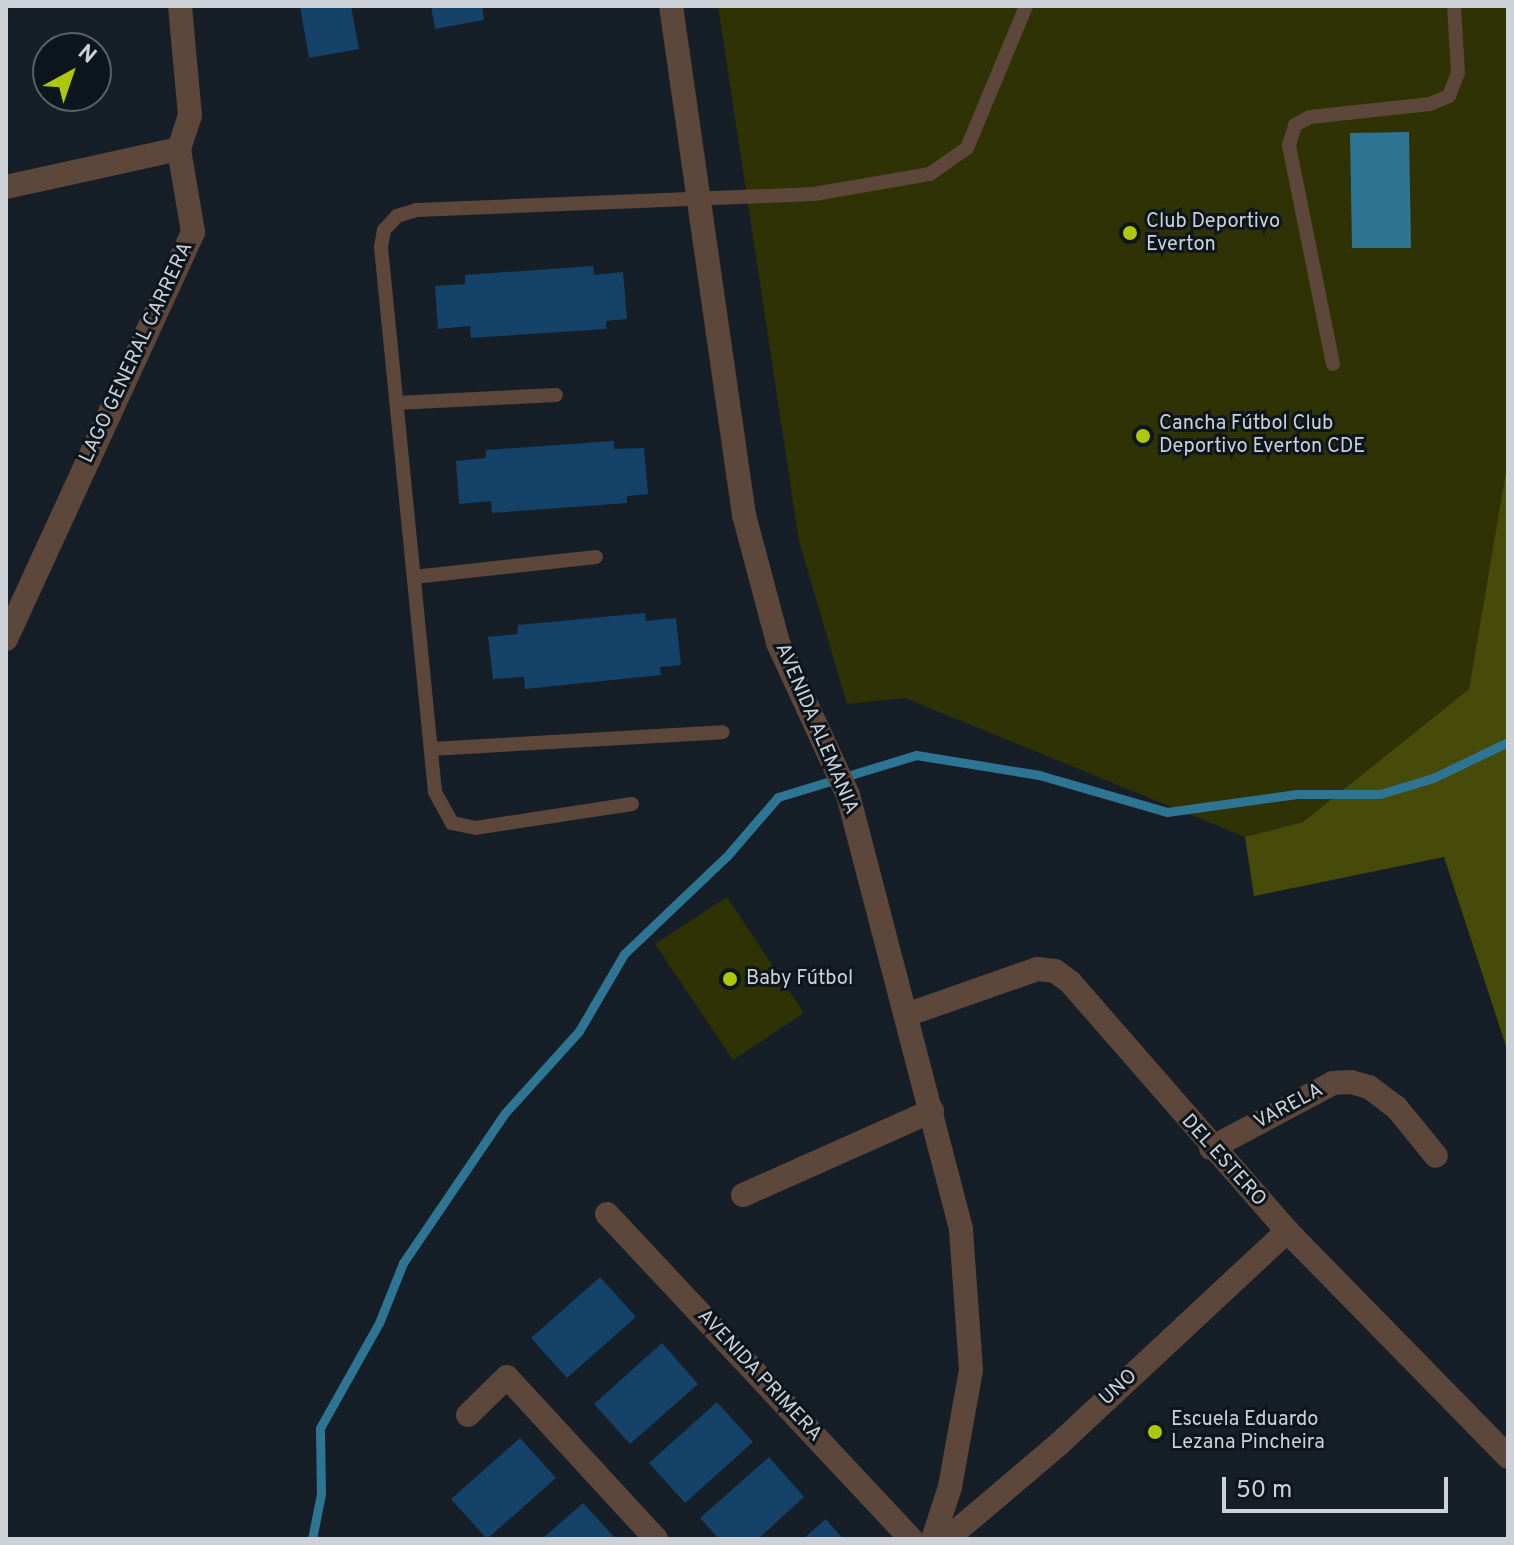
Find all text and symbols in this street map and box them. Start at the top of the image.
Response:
north arrow [32,32,112,112]
text: N [72,39,101,70]
place label: Club Deportivo Everton [1146,210,1280,257]
marker: Club Deportivo Everton [1121,224,1139,242]
street label: LAGO GENERAL CARRERA [75,239,199,467]
place label: Cancha Fútbol Club Deportivo Everton CDE [1159,412,1365,459]
marker: Cancha Fútbol Club Deportivo Everton CDE [1134,427,1152,445]
street label: AVENIDA ALEMANIA [769,639,863,819]
place label: Baby Fútbol [746,967,853,991]
marker: Baby Fútbol [721,970,739,988]
street label: VARELA [1250,1079,1328,1135]
street label: DEL ESTERO [1175,1110,1271,1212]
street label: AVENIDA PRIMERA [691,1305,827,1447]
street label: UNO [1095,1365,1143,1411]
place label: Escuela Eduardo Lezana Pincheira [1171,1408,1325,1455]
marker: Escuela Eduardo Lezana Pincheira [1146,1423,1164,1441]
scale bar [1226,1461,1452,1511]
text: 50 m [1236,1476,1292,1506]

